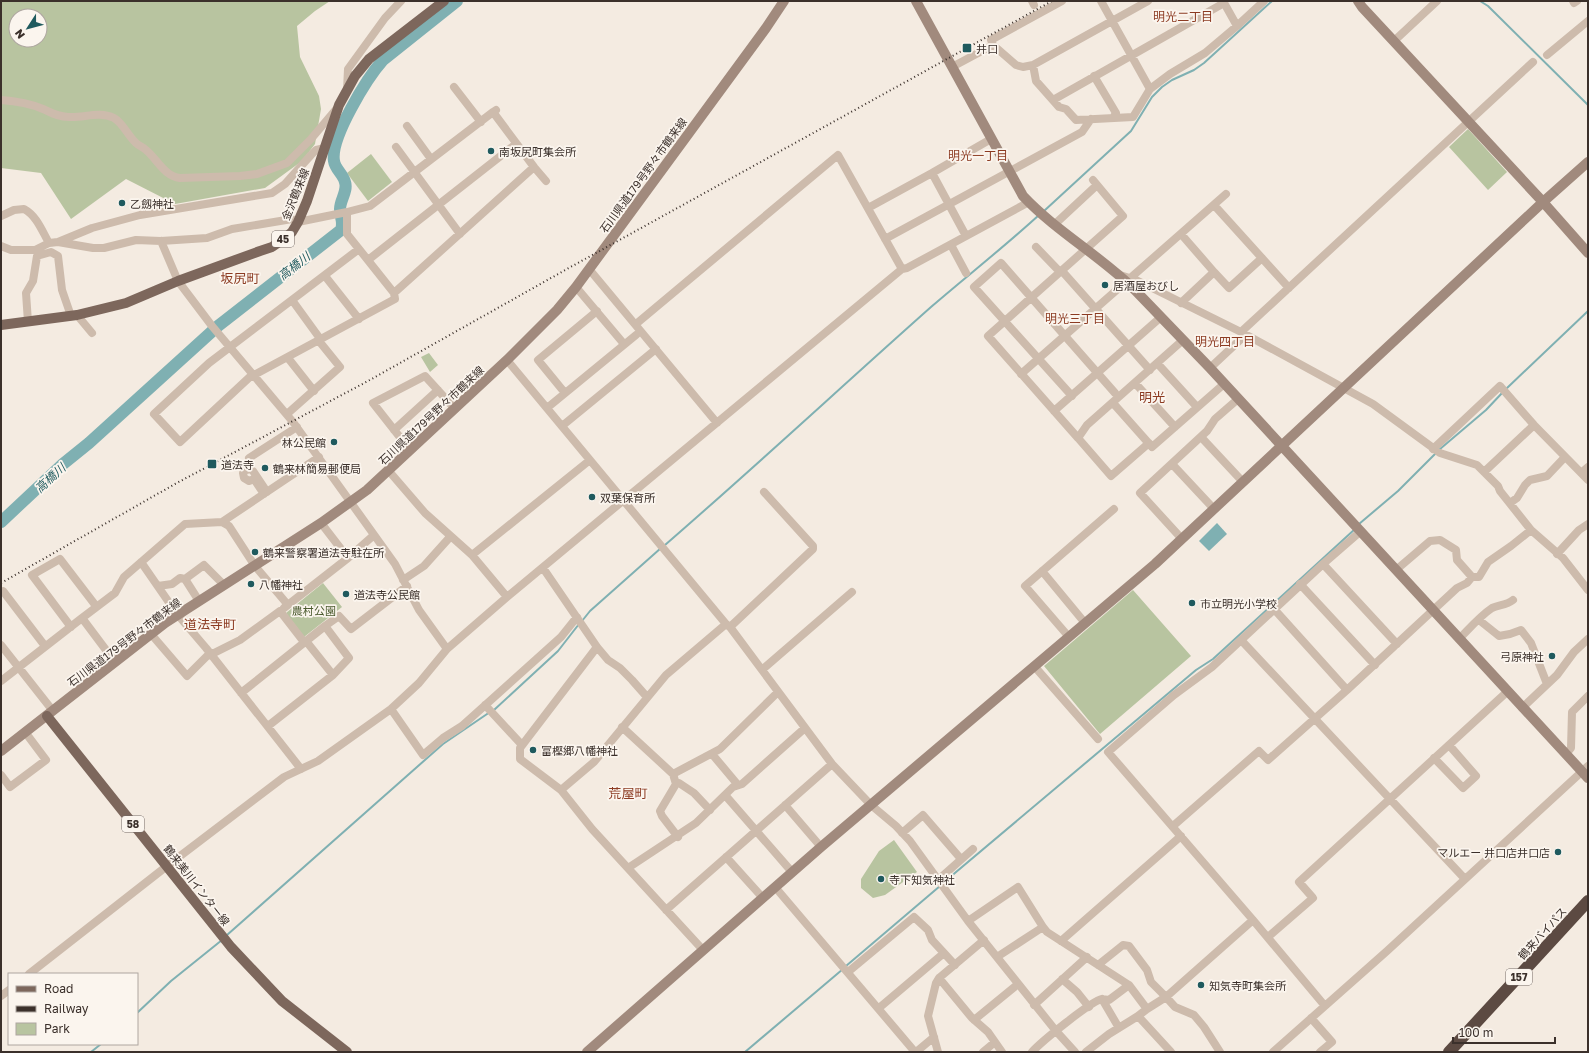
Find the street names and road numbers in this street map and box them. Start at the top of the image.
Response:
street label: 石川県道179号野々市鶴来線 [597,115,689,235]
street label: 金沢鶴来線 [279,166,311,222]
road number: 45 [272,231,294,247]
street label: 石川県道179号野々市鶴来線 [376,363,486,467]
street label: 石川県道179号野々市鶴来線 [65,595,183,689]
road number: 58 [122,816,144,832]
street label: 鶴来美川インター線 [161,842,233,928]
street label: 鶴来バイパス [1515,904,1569,962]
road number: 157 [1506,969,1532,985]

